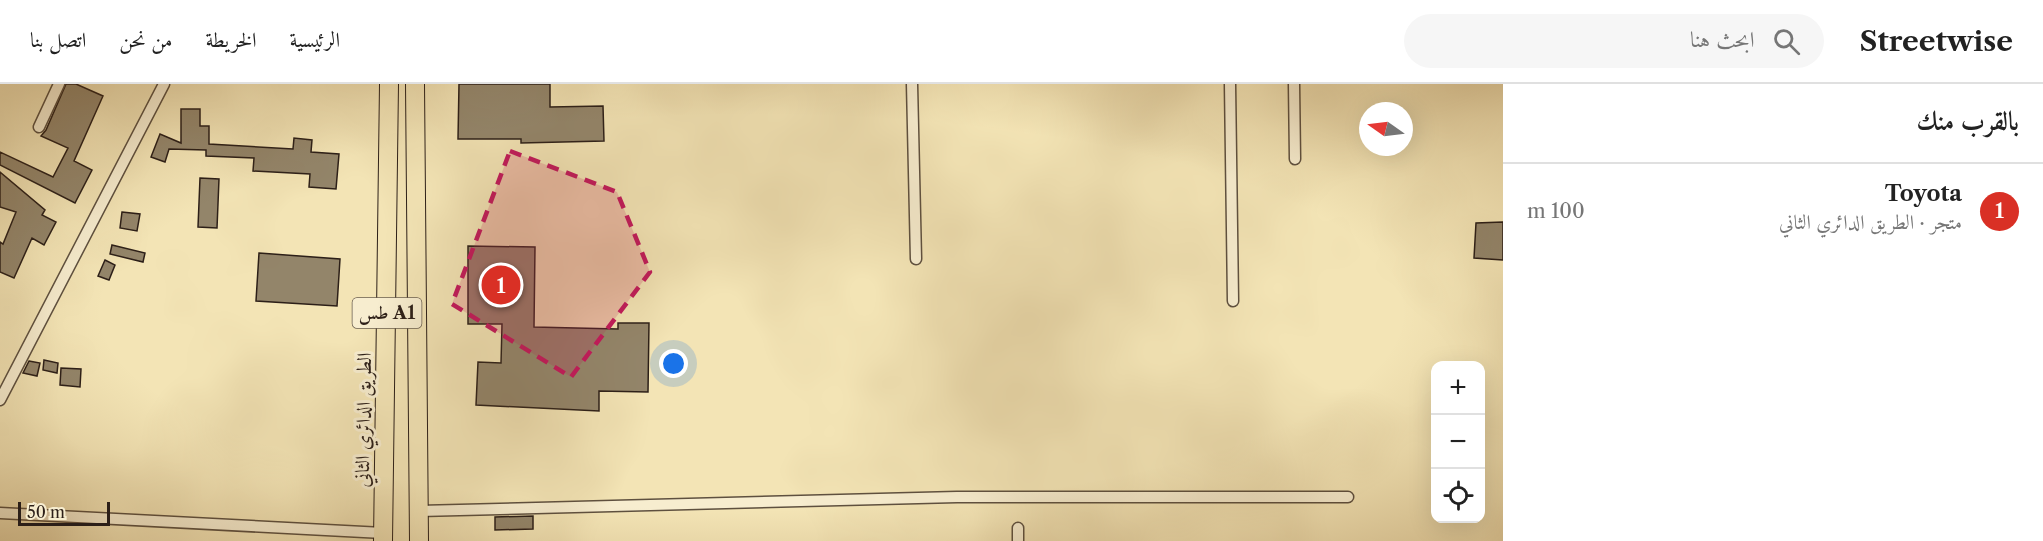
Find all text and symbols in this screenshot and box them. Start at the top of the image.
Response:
search box [1404,14,1824,68]
text: Streetwise [1860,24,2013,58]
icon: search [1770,25,1803,58]
text: ابحث هنا [1690,26,1755,53]
text: اتصل بنا [30,27,86,52]
text: من نحن [119,27,172,52]
text: الخريطة [205,27,257,52]
text: الرئيسية [290,27,340,52]
north arrow [1359,102,1413,156]
text: بالقرب منك [1916,105,2019,137]
text: Toyota [1885,180,1962,207]
text: 100 m [1527,199,1585,223]
text: 1 [1995,199,2004,223]
text: متجر · الطريق الدائري الثاني [1779,210,1962,234]
pin: 1 [482,262,520,308]
road number: طس A1 [352,298,422,328]
your location [659,349,688,378]
street label: الطريق الدائري الثاني [350,352,380,488]
map controls [1431,361,1485,523]
button: + [1431,361,1485,415]
button: − [1431,415,1485,469]
button: locate [1431,469,1485,523]
scale bar [18,499,110,526]
text: 50 m [27,502,65,522]

